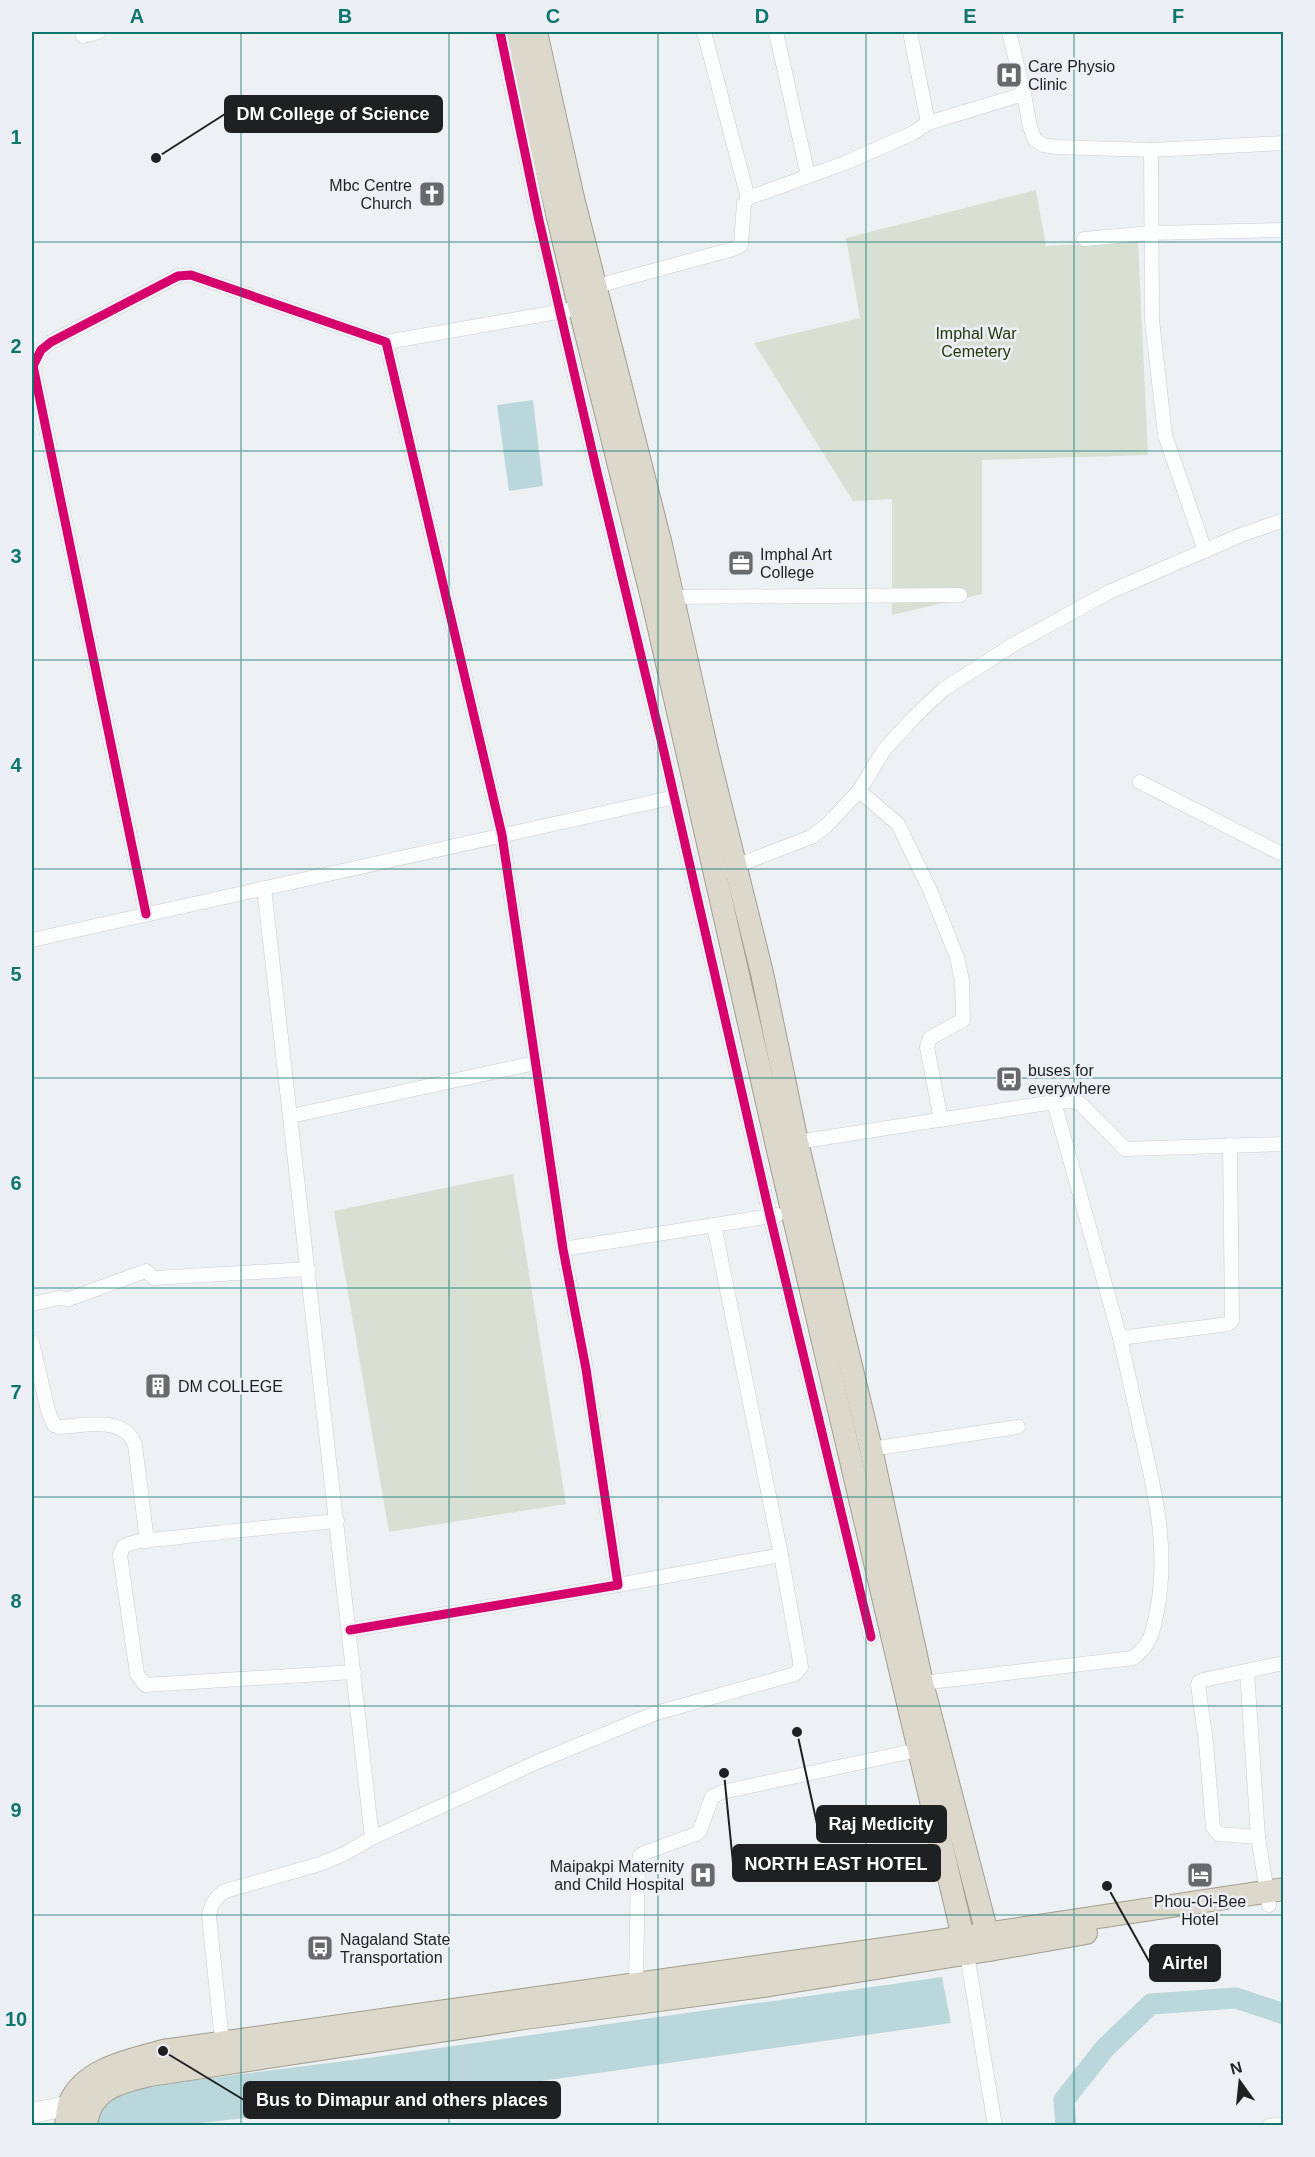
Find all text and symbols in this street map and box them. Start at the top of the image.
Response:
text: A [130,5,144,27]
text: B [338,5,352,27]
text: C [546,5,560,27]
text: D [755,5,769,27]
text: E [963,5,977,27]
text: F [1172,5,1184,27]
place label: Care Physio Clinic [1028,58,1115,93]
hospital icon: Care Physio Clinic [994,60,1024,90]
callout: DM College of Science [225,96,442,132]
text: DM College of Science [236,104,430,124]
text: 1 [10,126,22,148]
place label: Mbc Centre Church [329,177,412,212]
church icon: Mbc Centre Church [417,179,447,209]
park label: Imphal War Cemetery [935,325,1017,360]
text: 2 [10,335,22,357]
text: 3 [10,545,22,567]
place label: Imphal Art College [760,546,833,581]
office icon: Imphal Art College [726,548,756,578]
text: 4 [10,754,22,776]
text: 5 [10,963,22,985]
place label: buses for everywhere [1028,1062,1111,1097]
bus stop icon: buses for everywhere [994,1064,1024,1094]
text: 6 [10,1172,22,1194]
building icon: DM COLLEGE [143,1371,173,1401]
place label: DM COLLEGE [178,1378,283,1395]
text: 7 [10,1381,22,1403]
text: 8 [10,1590,22,1612]
text: 9 [10,1799,22,1821]
callout: Raj Medicity [817,1806,946,1842]
text: Raj Medicity [828,1814,934,1834]
callout: NORTH EAST HOTEL [733,1845,940,1881]
text: NORTH EAST HOTEL [745,1854,928,1874]
place label: Maipakpi Maternity and Child Hospital [550,1858,684,1893]
hospital icon: Maipakpi Maternity and Child Hospital [688,1860,718,1890]
hotel icon: Phou-Oi-Bee Hotel [1185,1860,1215,1890]
place label: Phou-Oi-Bee Hotel [1154,1893,1246,1928]
place label: Nagaland State Transportation [340,1931,450,1966]
bus stop icon: Nagaland State Transportation [305,1933,335,1963]
callout: Airtel [1150,1945,1220,1981]
text: Airtel [1162,1953,1208,1973]
text: 10 [5,2008,27,2030]
north arrow [1210,2052,1270,2112]
text: N [1228,2058,1244,2078]
callout: Bus to Dimapur and others places [244,2082,560,2118]
text: Bus to Dimapur and others places [256,2090,548,2110]

